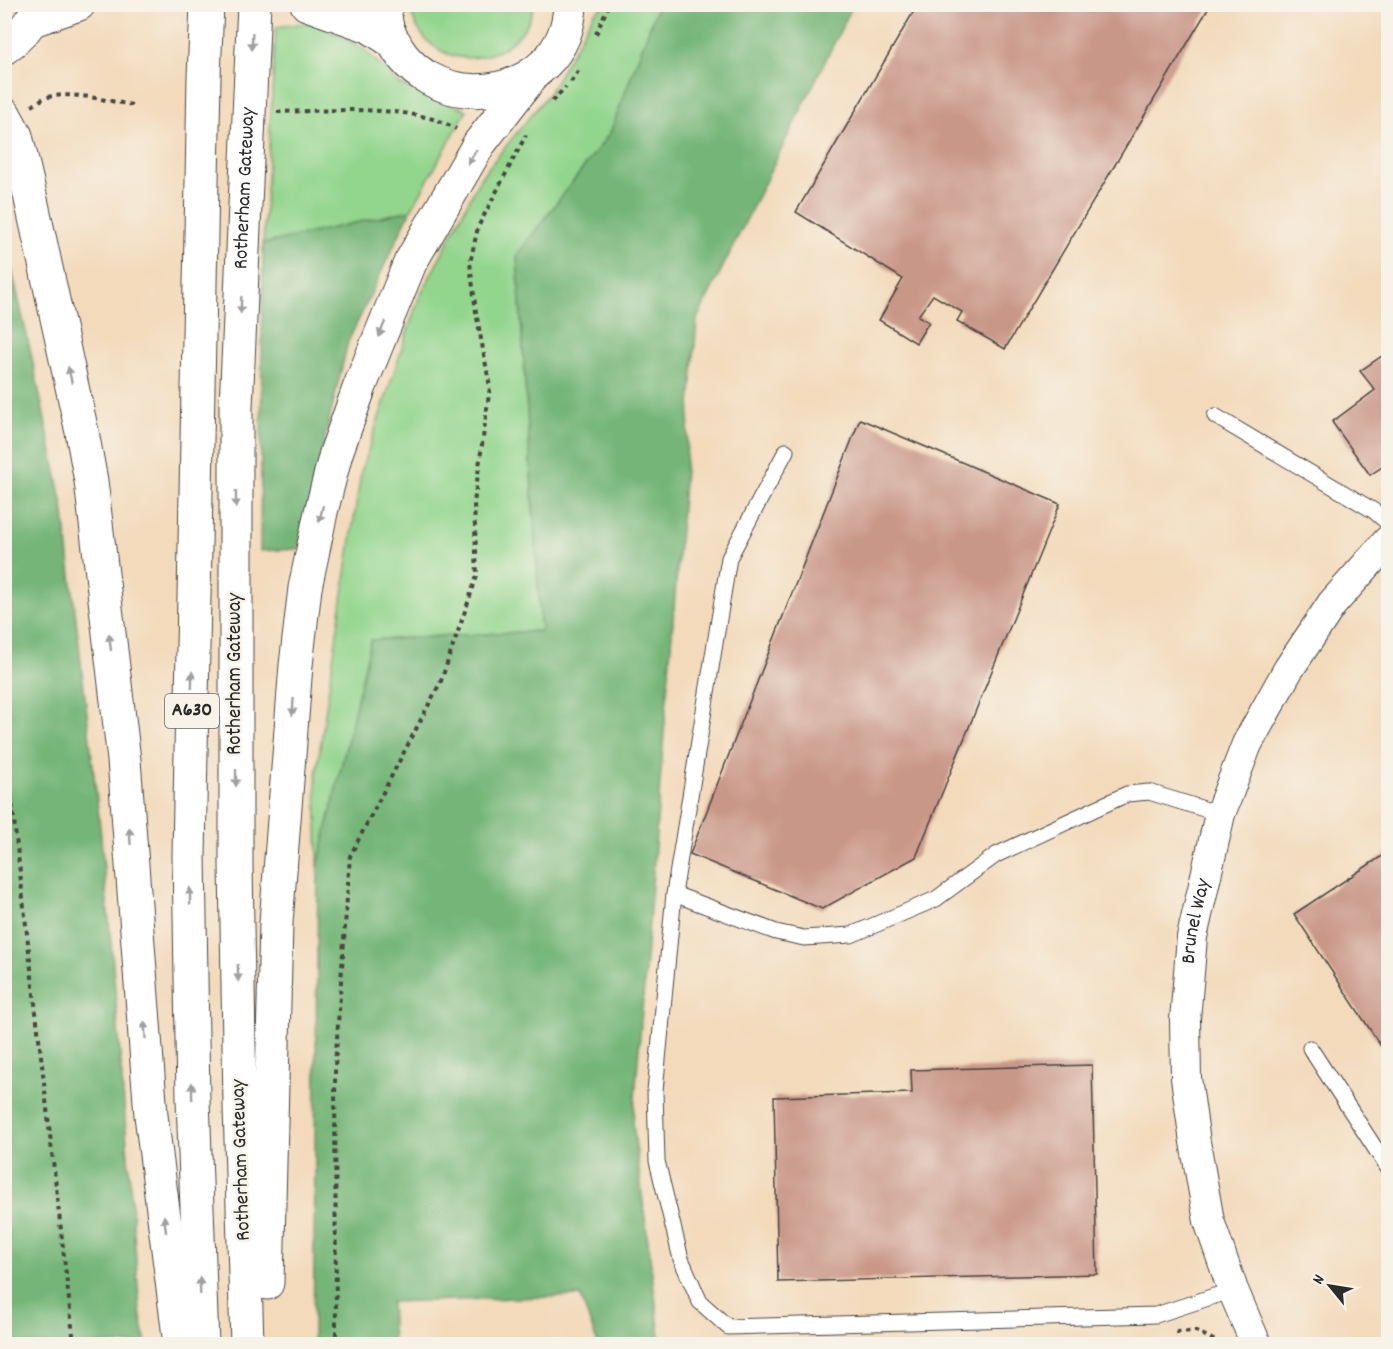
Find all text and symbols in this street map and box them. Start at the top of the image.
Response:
one-way arrow [247,32,256,51]
street label: Rotherham Gateway [227,106,264,270]
one-way arrow [466,149,477,165]
one-way arrow [236,295,245,314]
one-way arrow [377,321,387,339]
one-way arrow [64,365,74,384]
one-way arrow [231,490,241,509]
one-way arrow [315,505,325,523]
street label: Rotherham Gateway [221,593,251,755]
one-way arrow [106,632,115,651]
one-way arrow [187,671,197,690]
road number: A630 [165,694,219,728]
one-way arrow [288,697,297,716]
one-way arrow [231,769,241,788]
one-way arrow [125,826,135,845]
street label: Brunel Way [1175,876,1220,965]
one-way arrow [185,887,195,906]
one-way arrow [233,964,242,983]
one-way arrow [140,1021,149,1040]
street label: Rotherham Gateway [224,1078,260,1241]
one-way arrow [188,1082,197,1101]
one-way arrow [160,1214,169,1233]
north arrow [1300,1256,1360,1316]
text: N [1307,1270,1331,1289]
one-way arrow [195,1277,205,1296]

